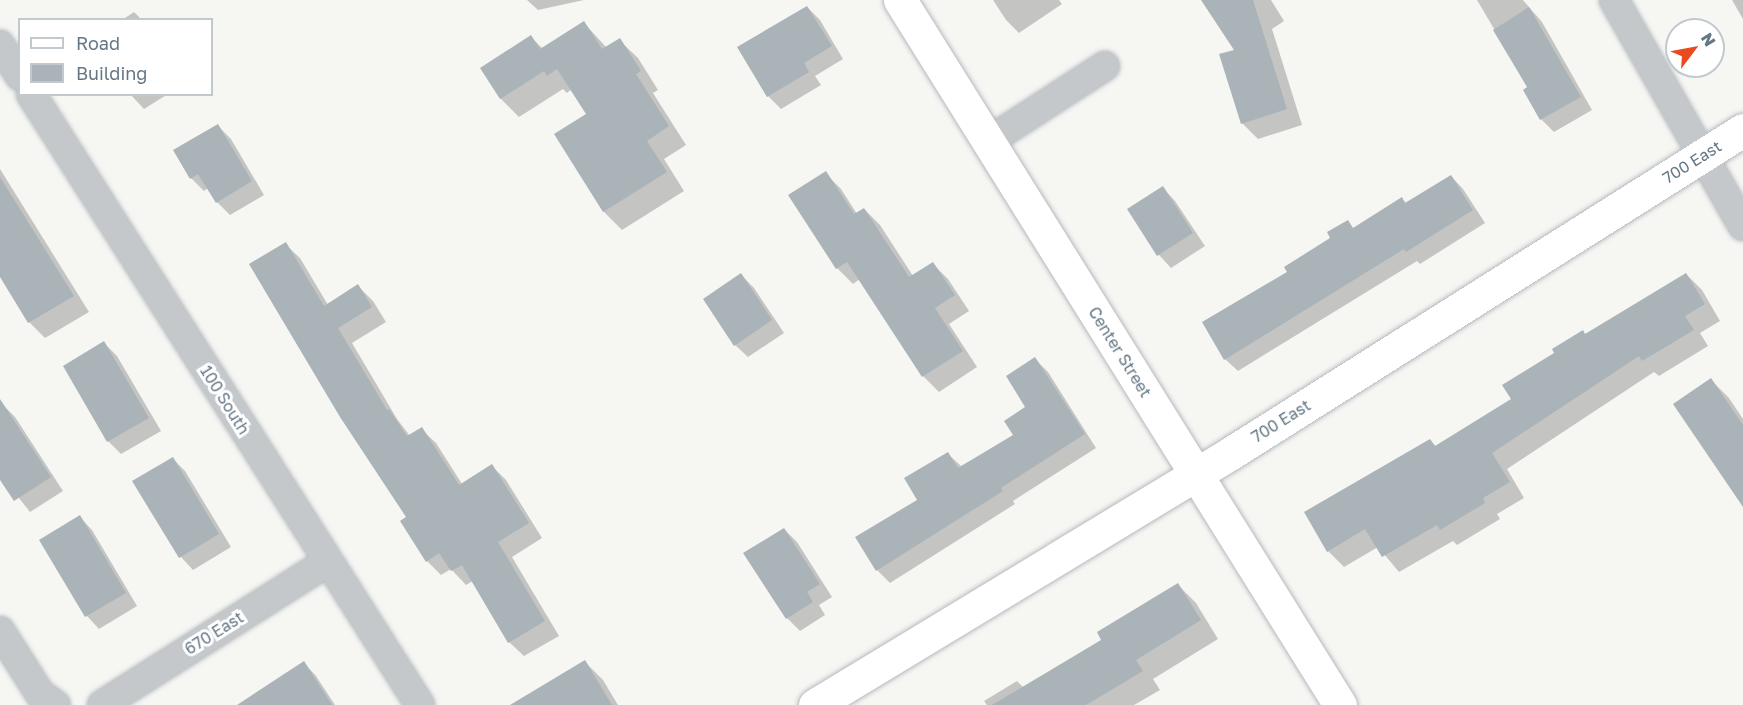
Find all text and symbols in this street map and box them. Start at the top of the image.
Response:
legend [18,18,213,96]
north arrow [1665,18,1725,78]
text: N [1697,29,1720,50]
text: Road [76,32,120,54]
text: Building [76,62,147,84]
street label: 700 East [1659,136,1725,188]
street label: Center Street [1085,303,1155,401]
street label: 100 South [196,362,254,438]
street label: 700 East [1248,395,1314,447]
street label: 670 East [181,607,247,659]

